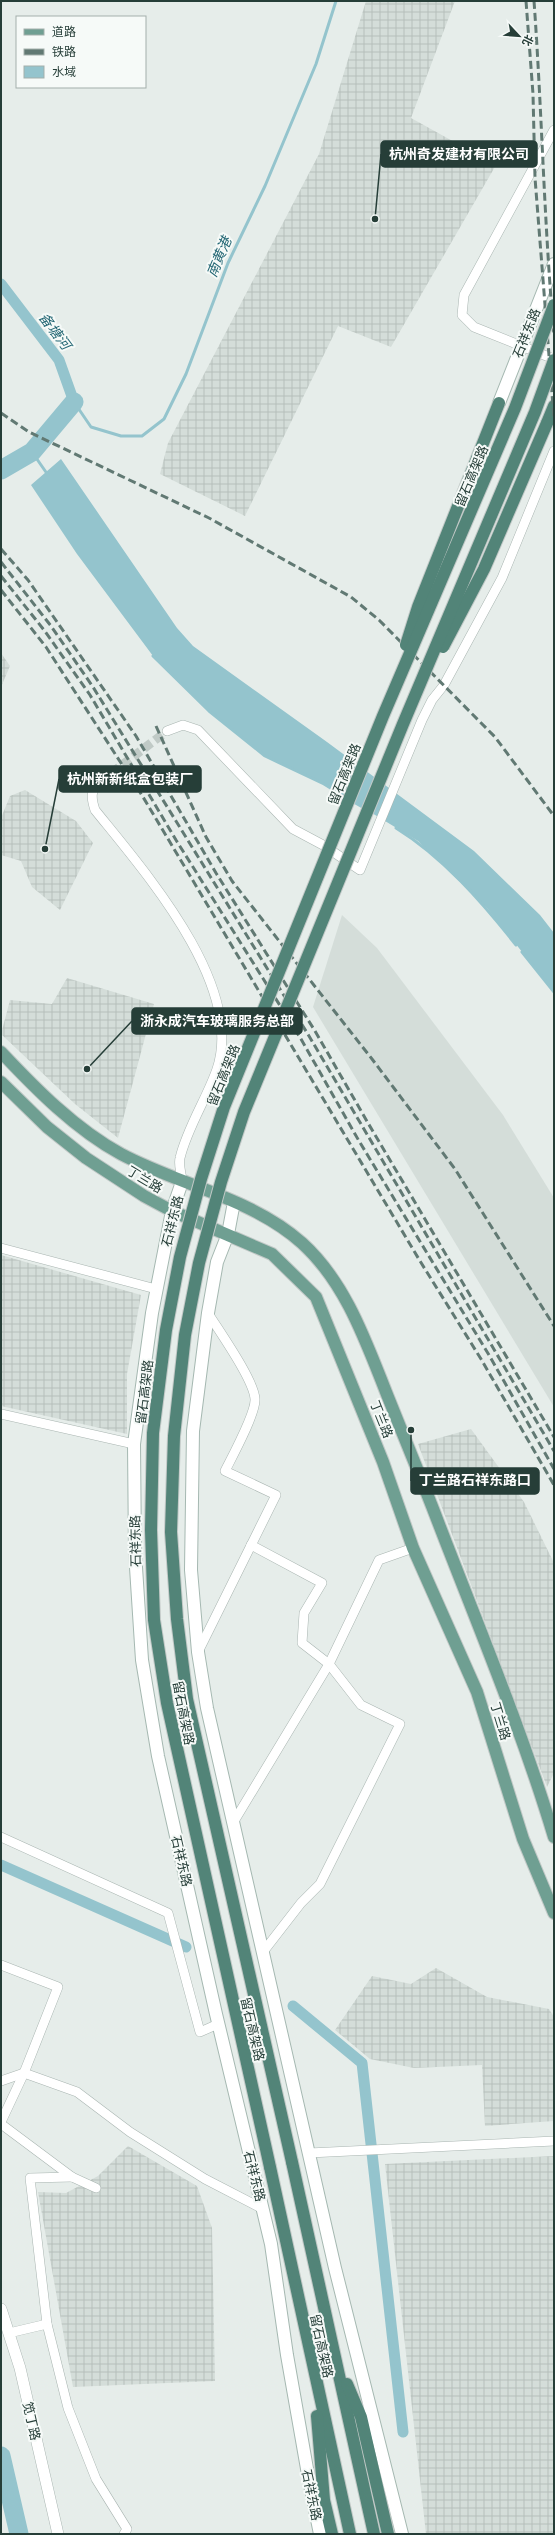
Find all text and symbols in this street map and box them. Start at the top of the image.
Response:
legend [16,16,146,88]
north arrow [499,16,539,56]
text: 道路 [52,24,76,38]
text: 北 [520,33,537,48]
text: 铁路 [52,44,76,58]
text: 水域 [52,64,76,78]
callout: 杭州奇发建材有限公司 [381,141,537,167]
text: 杭州奇发建材有限公司 [389,145,529,162]
water label: 南黄港 [203,232,235,279]
street label: 石祥东路 [509,306,543,360]
water label: 备塘河 [36,309,77,355]
street label: 留石高架路 [451,443,491,509]
street label: 留石高架路 [324,741,364,807]
callout: 杭州新新纸盒包装厂 [59,766,201,792]
text: 杭州新新纸盒包装厂 [67,770,193,787]
callout: 浙永成汽车玻璃服务总部 [132,1008,302,1034]
text: 浙永成汽车玻璃服务总部 [140,1012,294,1029]
street label: 留石高架路 [203,1042,243,1108]
street label: 丁兰路 [124,1162,166,1196]
street label: 石祥东路 [158,1194,186,1248]
street label: 留石高架路 [132,1359,156,1425]
street label: 丁兰路 [367,1398,397,1440]
callout: 丁兰路石祥东路口 [411,1468,539,1494]
text: 丁兰路石祥东路口 [419,1471,531,1488]
street label: 石祥东路 [127,1515,143,1567]
street label: 留石高架路 [170,1680,198,1746]
street label: 丁兰路 [488,1700,514,1742]
street label: 石祥东路 [168,1834,196,1888]
street label: 留石高架路 [238,1996,268,2062]
street label: 石祥东路 [241,2149,269,2203]
street label: 留石高架路 [307,2313,337,2379]
street label: 笕丁路 [20,2400,44,2442]
street label: 石祥东路 [299,2468,325,2522]

